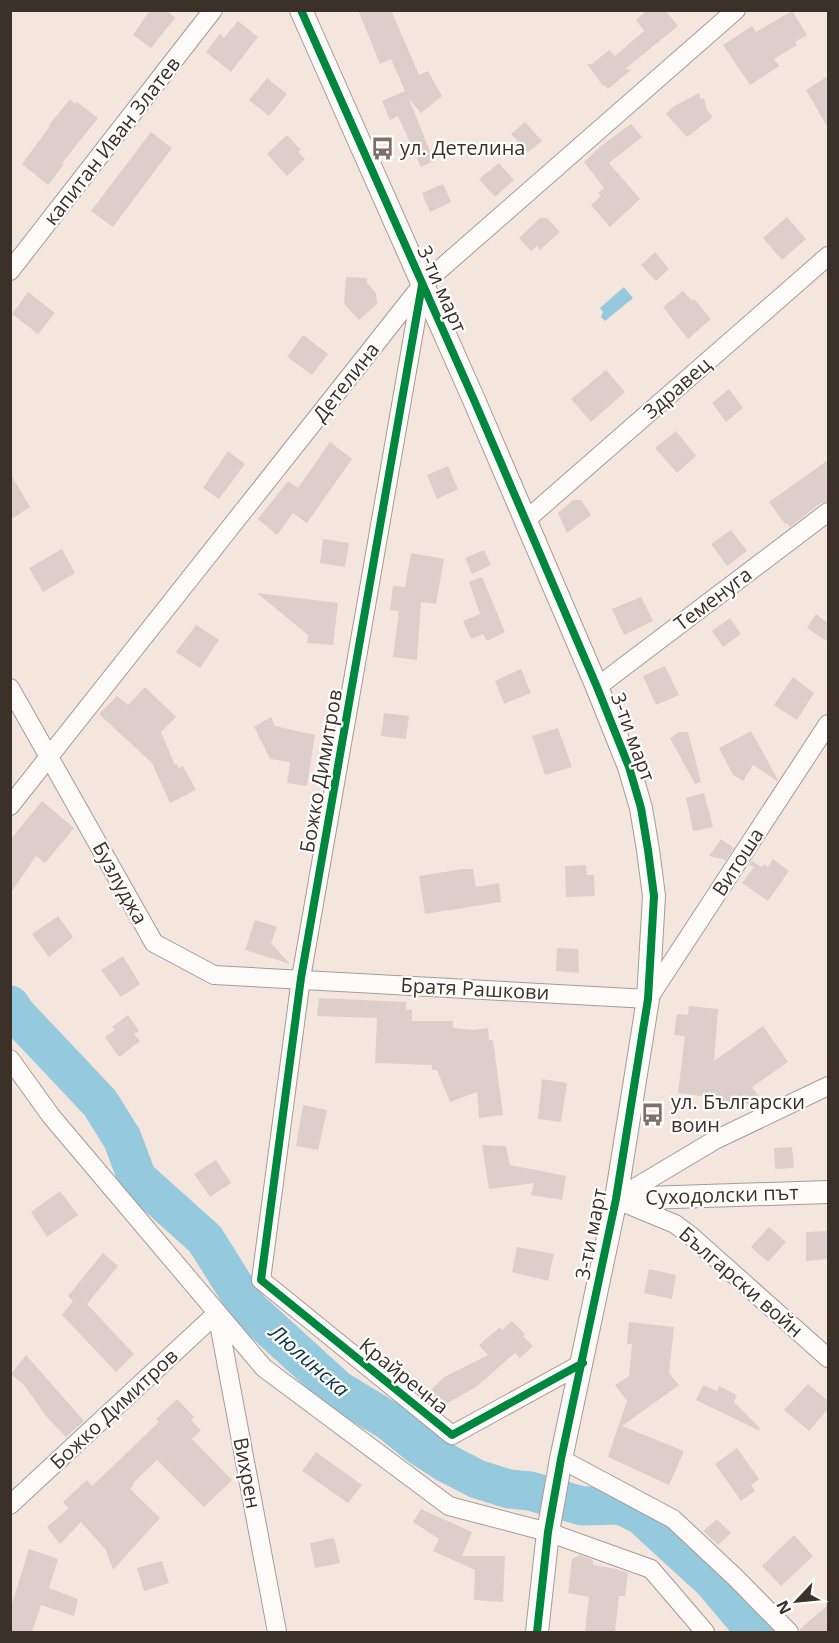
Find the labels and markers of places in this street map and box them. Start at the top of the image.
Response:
place label: ул. Детелина [400,134,525,161]
bus stop icon: ул. Детелина [369,135,395,161]
place label: ул. Български воин [671,1088,805,1138]
bus stop icon: ул. Български воин [640,1101,666,1127]

